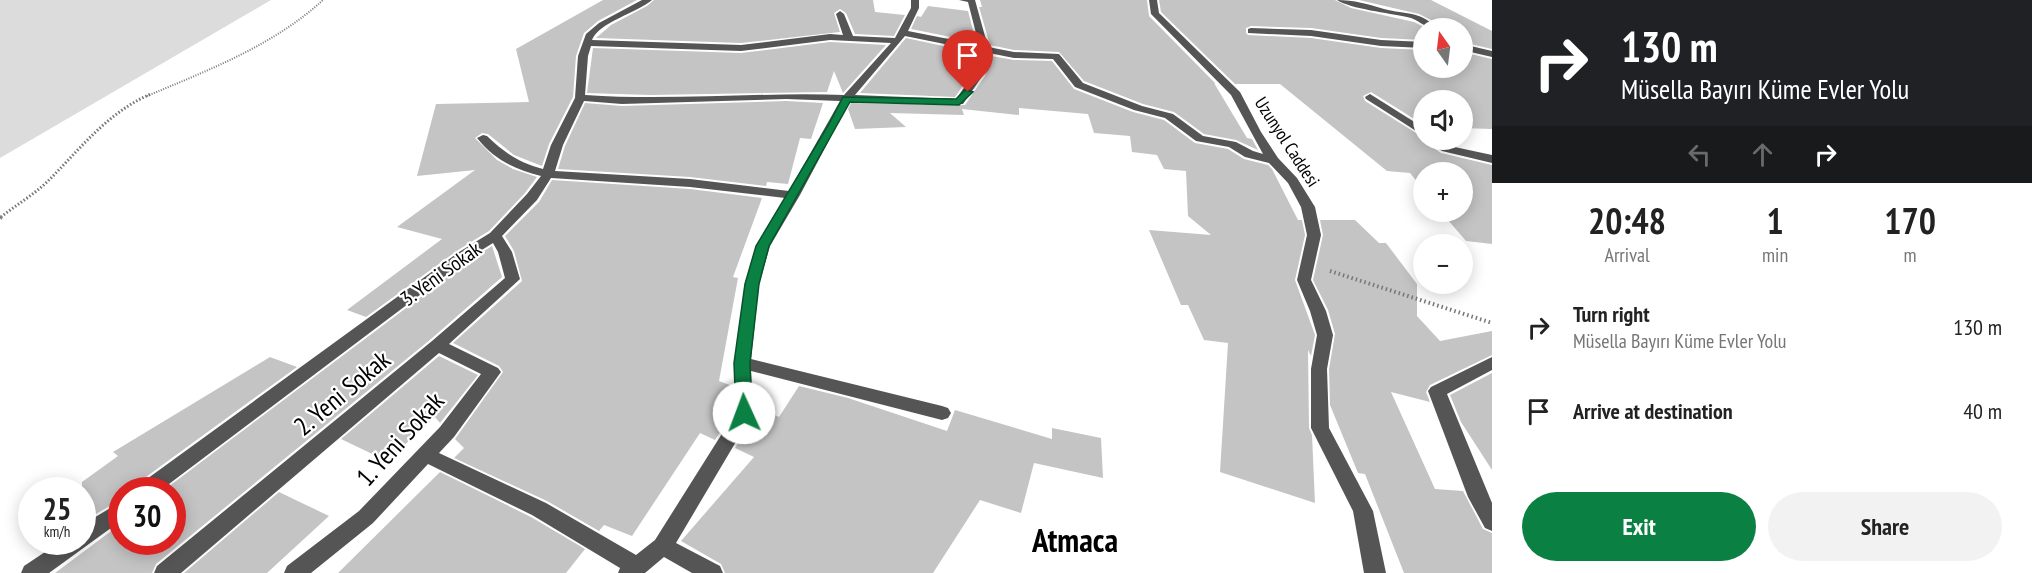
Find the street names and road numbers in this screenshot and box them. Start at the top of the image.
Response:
street label: Uzunyol Caddesi [1250,93,1325,191]
street label: 3. Yeni Sokak [395,235,486,312]
street label: 2. Yeni Sokak [287,343,397,442]
street label: 1. Yeni Sokak [349,385,451,493]

